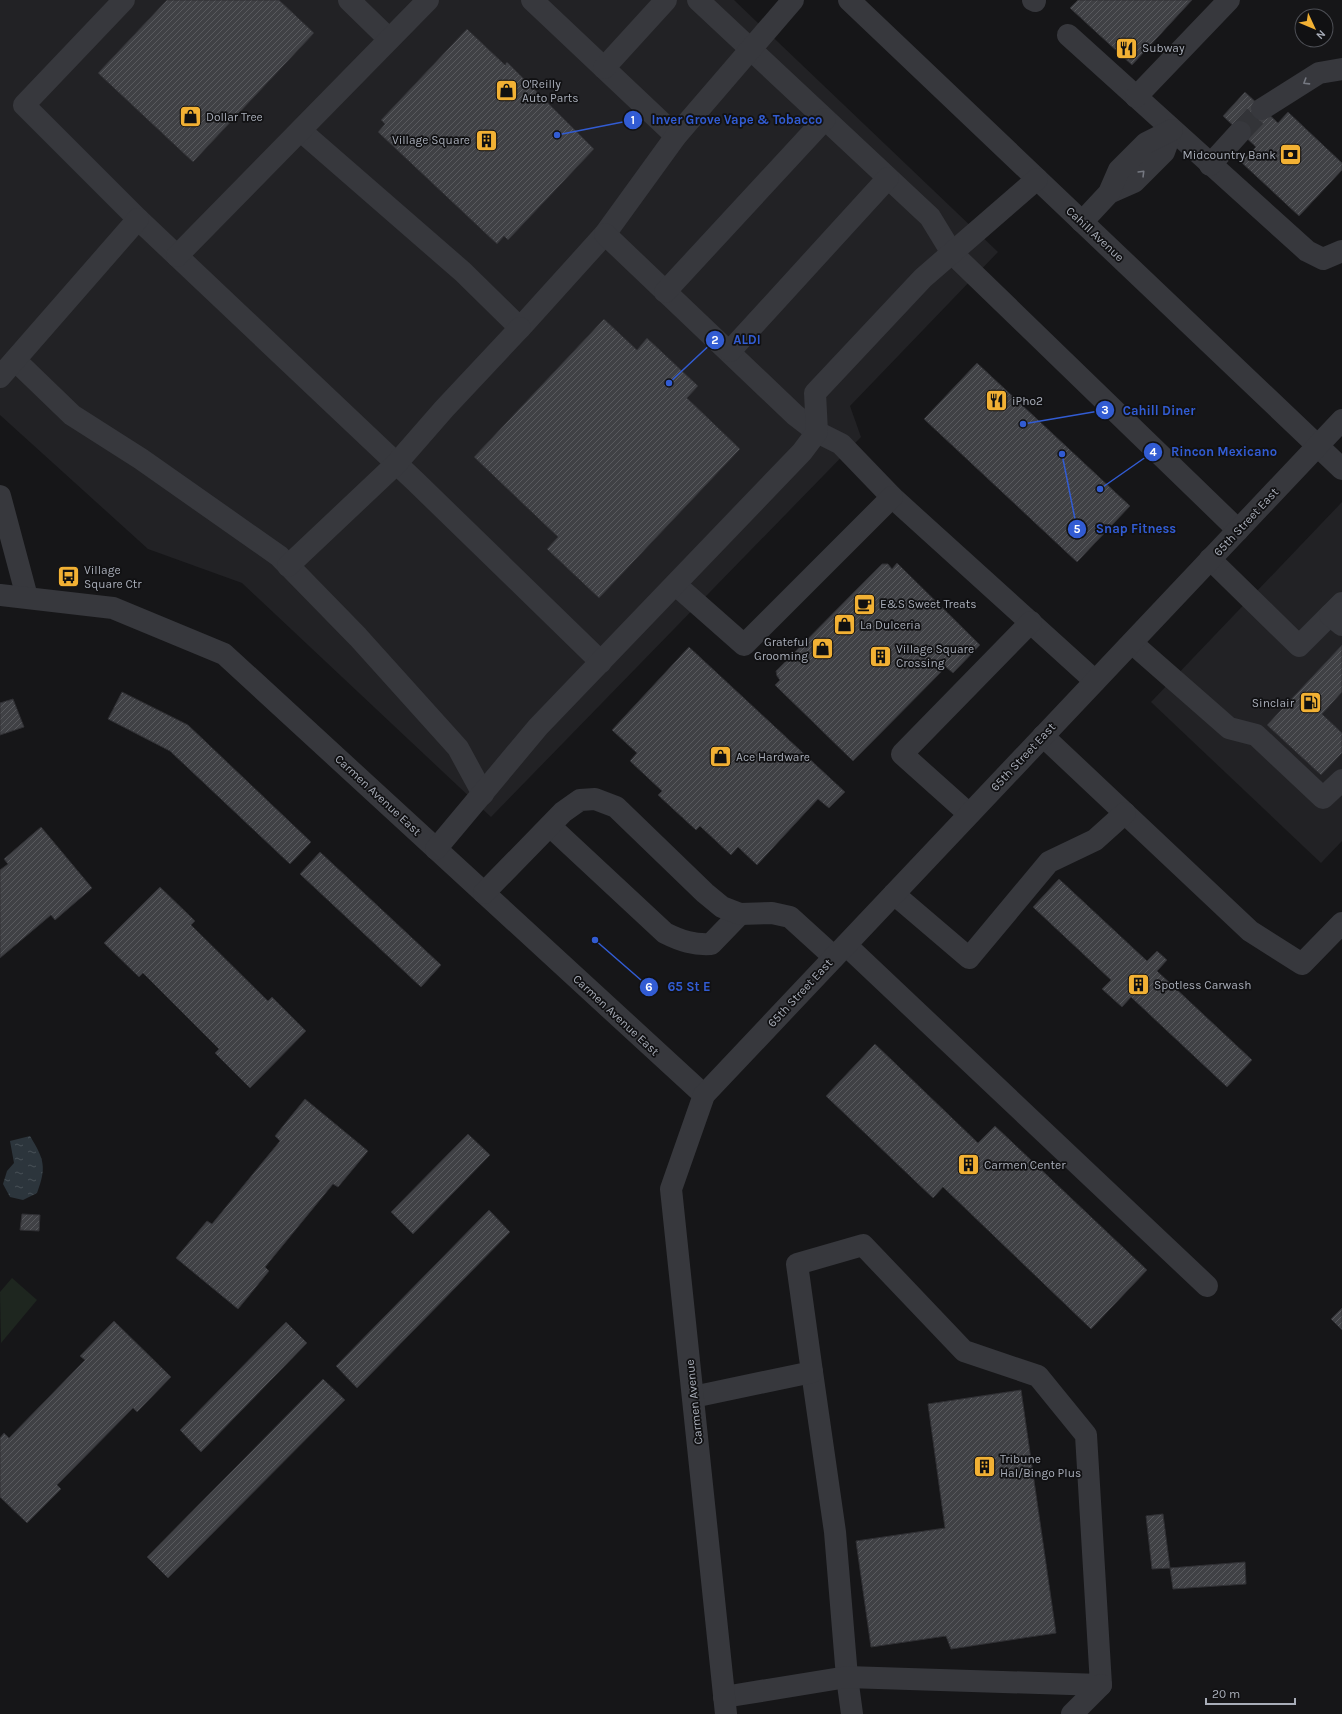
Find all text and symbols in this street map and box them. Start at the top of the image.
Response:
north arrow [1294,8,1334,48]
text: N [1313,27,1328,42]
restaurant icon: Subway [1113,35,1139,61]
place label: Subway [1142,41,1185,55]
place label: O'Reilly Auto Parts [522,77,579,105]
one-way arrow [1303,77,1310,84]
shop icon: O'Reilly Auto Parts [494,78,520,104]
shop icon: Dollar Tree [177,104,203,130]
callout: Inver Grove Vape & Tobacco [623,107,830,132]
place label: Dollar Tree [206,110,263,124]
text: Inver Grove Vape & Tobacco [652,112,822,127]
text: 1 [631,113,635,127]
building icon: Village Square [473,127,499,153]
place label: Village Square [392,133,470,147]
bank icon: Midcountry Bank [1278,142,1304,168]
place label: Midcountry Bank [1183,148,1276,162]
one-way arrow [1137,170,1145,178]
street label: Cahill Avenue [1063,204,1127,264]
callout: ALDI [705,327,768,352]
text: ALDI [733,332,761,347]
text: 2 [711,333,719,347]
restaurant icon: iPho2 [983,388,1009,414]
place label: iPho2 [1012,394,1043,408]
callout: Cahill Diner [1095,398,1204,423]
text: 3 [1101,403,1109,417]
text: Cahill Diner [1123,403,1196,418]
callout: Rincon Mexicano [1143,439,1285,464]
text: Rincon Mexicano [1171,444,1277,459]
text: 4 [1149,445,1157,459]
street label: 65th Street East [1211,485,1282,559]
callout: Snap Fitness [1067,516,1184,541]
text: Snap Fitness [1096,521,1176,536]
text: 5 [1074,522,1081,536]
place label: Village Square Ctr [84,563,142,591]
bus stop icon: Village Square Ctr [56,564,82,590]
cafe icon: E&S Sweet Treats [851,591,877,617]
place label: E&S Sweet Treats [880,597,977,611]
shop icon: La Dulceria [832,612,858,638]
place label: La Dulceria [860,618,921,632]
place label: Grateful Grooming [754,635,808,663]
shop icon: Grateful Grooming [810,636,836,662]
place label: Village Square Crossing [896,642,974,670]
building icon: Village Square Crossing [867,643,893,669]
fuel station icon: Sinclair [1297,690,1323,716]
place label: Sinclair [1252,696,1295,710]
street label: 65th Street East [988,720,1059,794]
shop icon: Ace Hardware [707,744,733,770]
place label: Ace Hardware [736,750,810,764]
street label: Carmen Avenue East [332,752,424,839]
street label: 65th Street East [765,956,836,1030]
street label: Carmen Avenue East [570,972,662,1059]
building icon: Spotless Carwash [1126,972,1152,998]
callout: 65 St E [639,974,718,999]
place label: Spotless Carwash [1154,978,1251,992]
text: 65 St E [667,979,711,994]
text: 6 [645,980,653,994]
building icon: Carmen Center [955,1152,981,1178]
place label: Carmen Center [984,1158,1066,1172]
street label: Carmen Avenue [683,1359,705,1445]
place label: Tribune Hal/Bingo Plus [1000,1452,1081,1480]
building icon: Tribune Hal/Bingo Plus [971,1453,997,1479]
scale bar [1206,1680,1295,1706]
text: 20 m [1212,1687,1240,1701]

